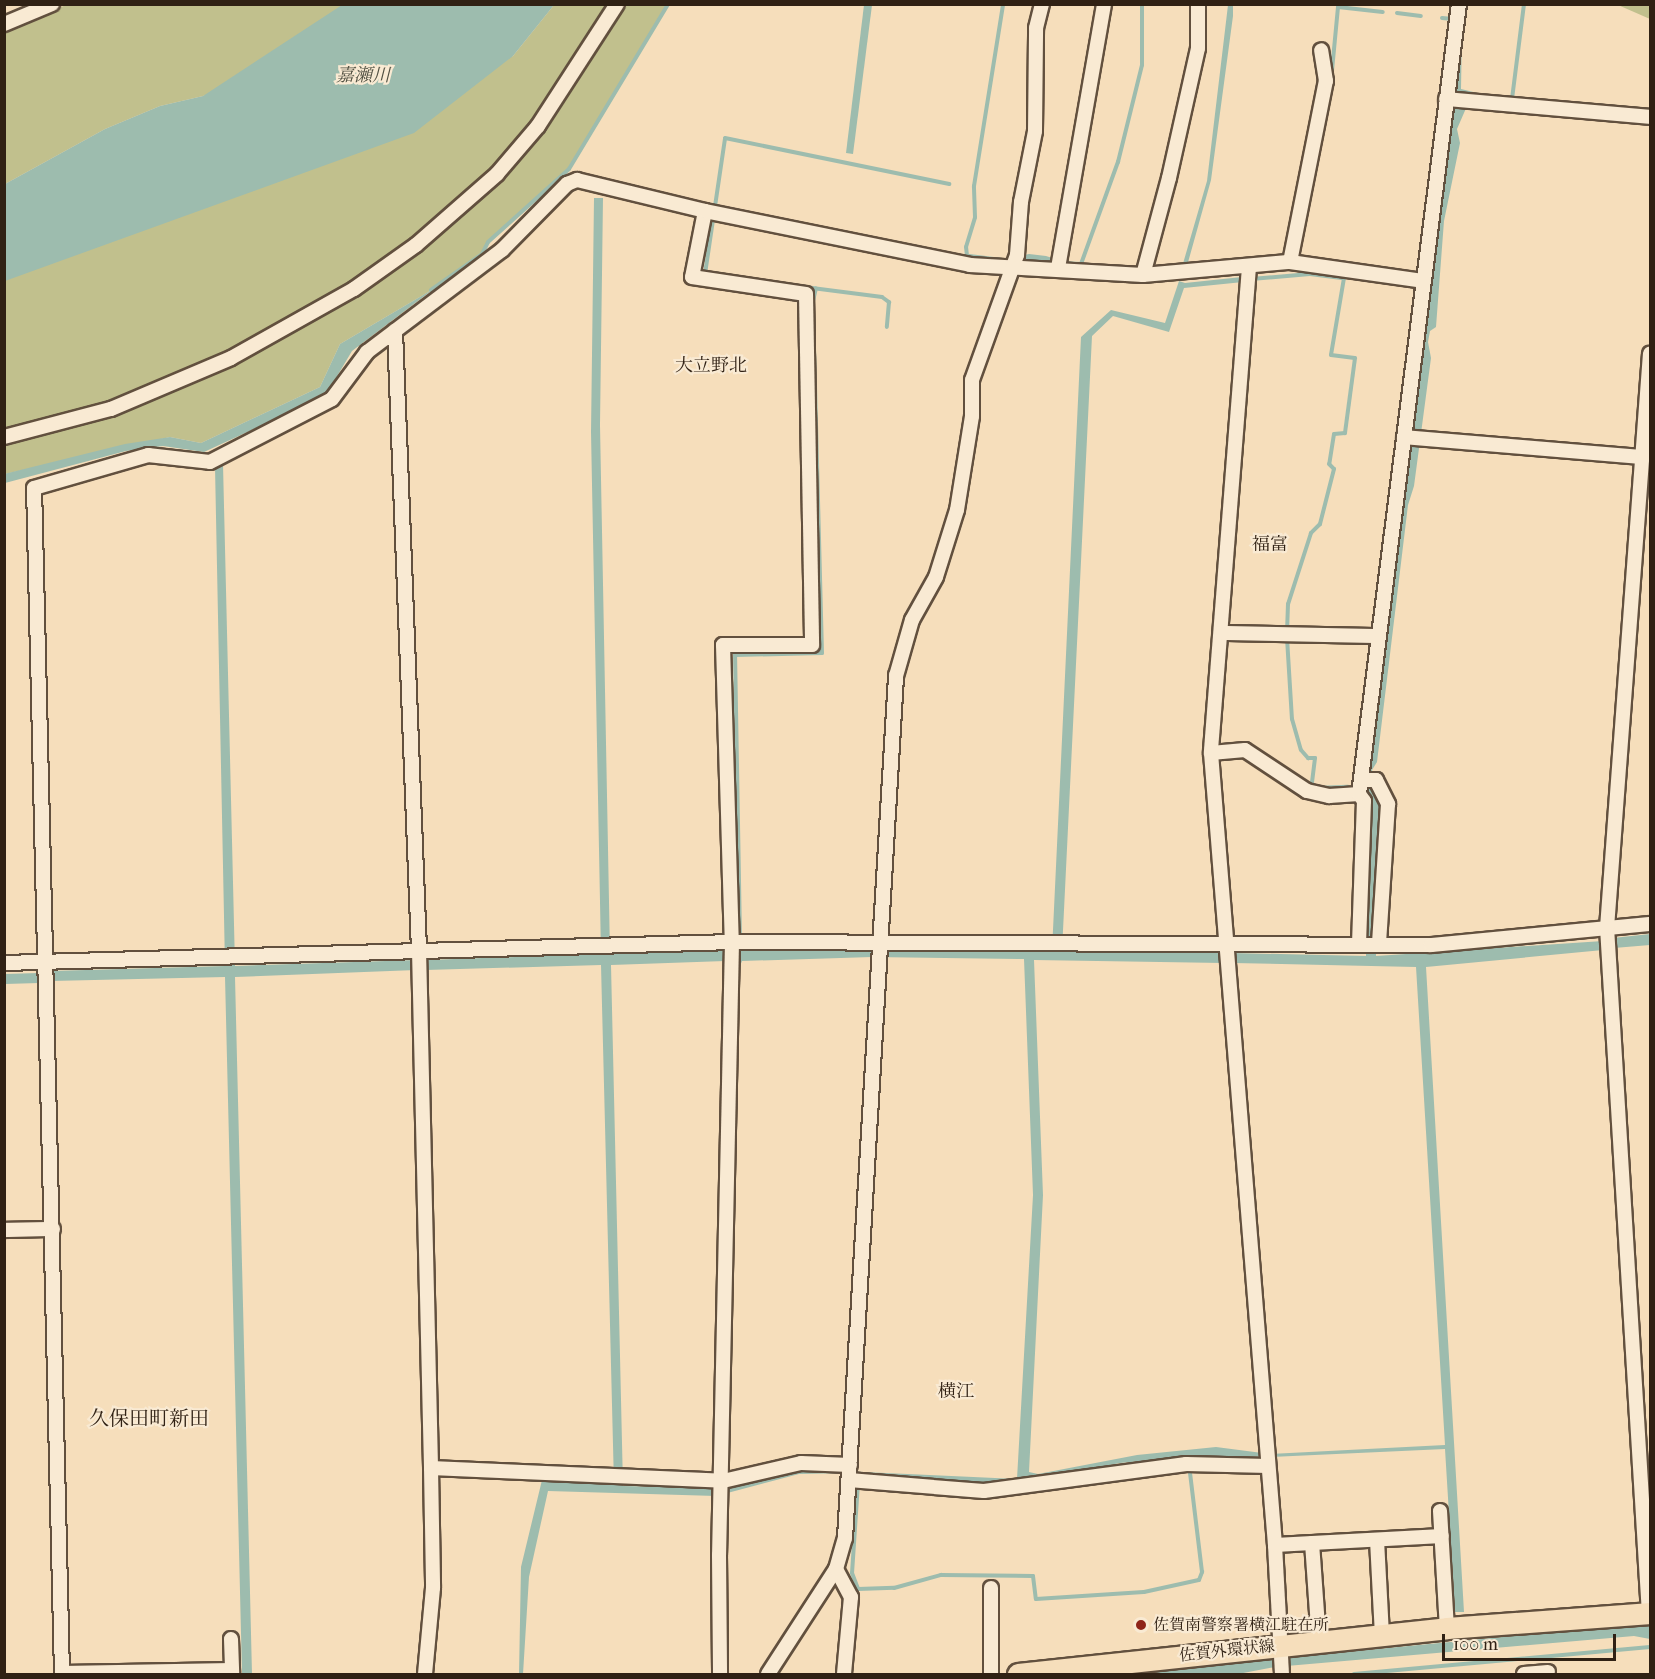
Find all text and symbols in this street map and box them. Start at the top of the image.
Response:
water label: 嘉瀬川 [336,65,390,87]
district label: 大立野北 [675,355,747,377]
district label: 福富 [1252,534,1288,556]
district label: 横江 [938,1381,974,1403]
district label: 久保田町新田 [89,1406,209,1430]
place label: 佐賀南警察署横江駐在所 [1153,1615,1329,1635]
marker: 佐賀南警察署横江駐在所 [1134,1618,1148,1632]
scale bar [1445,1622,1619,1660]
text: 100 m [1453,1634,1498,1655]
street label: 佐賀外環状線 [1178,1636,1276,1666]

